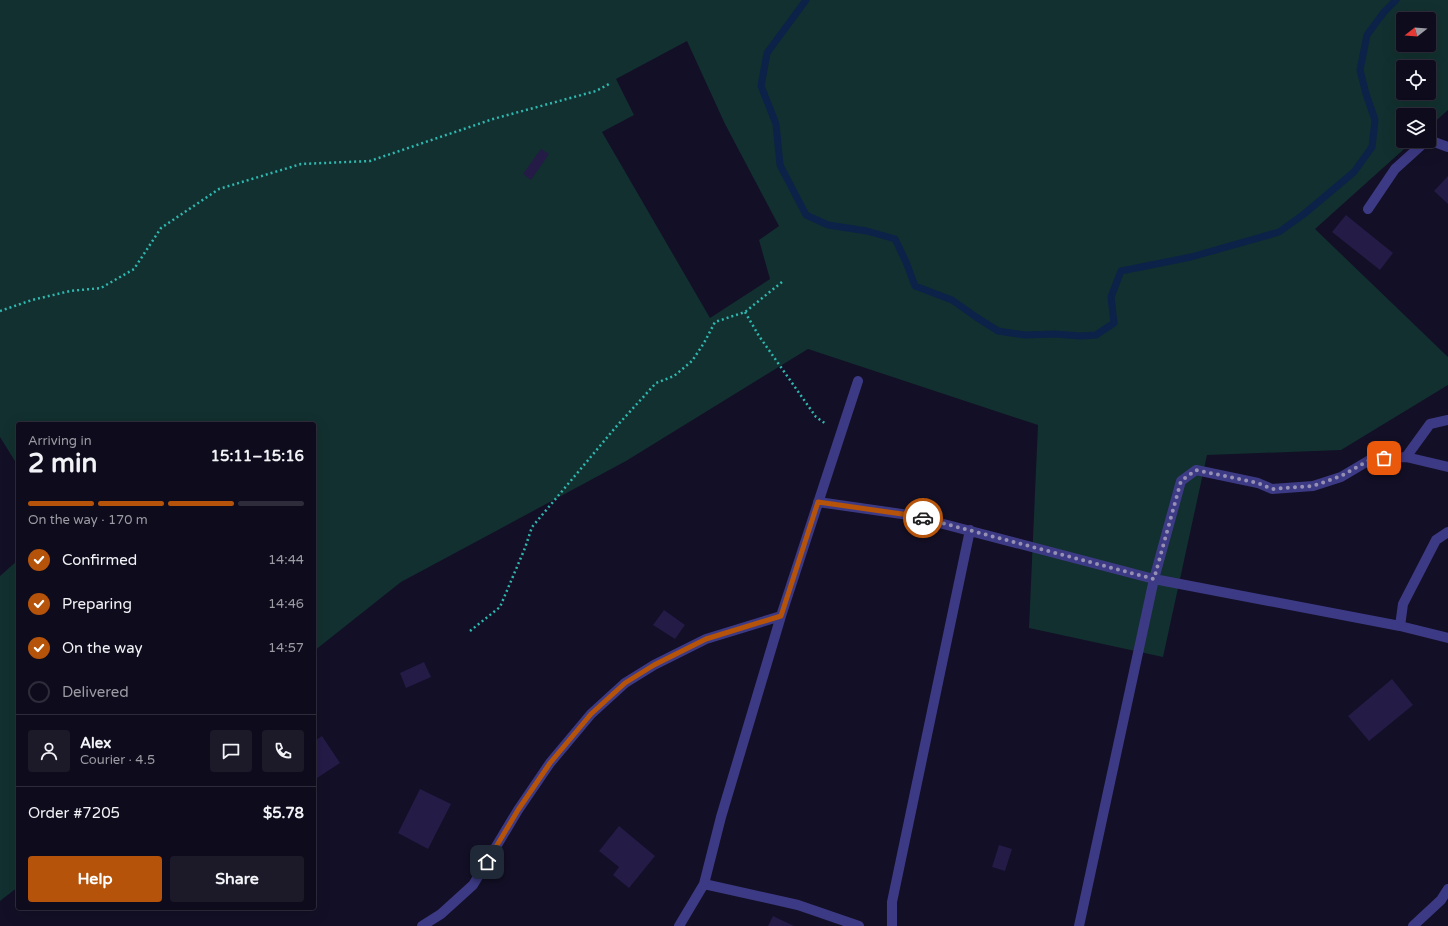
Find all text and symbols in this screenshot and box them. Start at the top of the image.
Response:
north arrow [1396,12,1436,52]
map controls [1396,12,1436,148]
button: locate [1396,60,1436,100]
button: layers [1396,108,1436,148]
text: Arriving in [28,433,92,449]
pin [1367,441,1401,475]
text: 15:11–15:16 [211,447,304,465]
icon: bag [1373,447,1395,469]
text: 2 min [28,448,97,479]
courier [903,498,943,538]
icon: car [912,507,934,529]
text: On the way · 170 m [28,512,148,528]
icon: check [28,549,50,571]
text: Confirmed [62,551,137,569]
text: 14:44 [268,552,304,568]
icon: check [28,593,50,615]
text: Preparing [62,595,132,613]
text: 14:46 [268,596,304,612]
icon: check [28,637,50,659]
text: On the way [62,639,142,657]
text: 14:57 [268,640,304,656]
text: Delivered [62,683,129,701]
button: person [28,730,70,772]
button: chat [210,730,252,772]
button: phone [262,730,304,772]
text: Alex [80,734,111,752]
text: Courier · 4.5 [80,752,155,768]
text: Order #7205 [28,804,120,822]
text: $5.78 [263,804,304,822]
pin [470,845,504,879]
icon: home [476,851,498,873]
button: Help [28,856,162,902]
button: Share [170,856,304,902]

